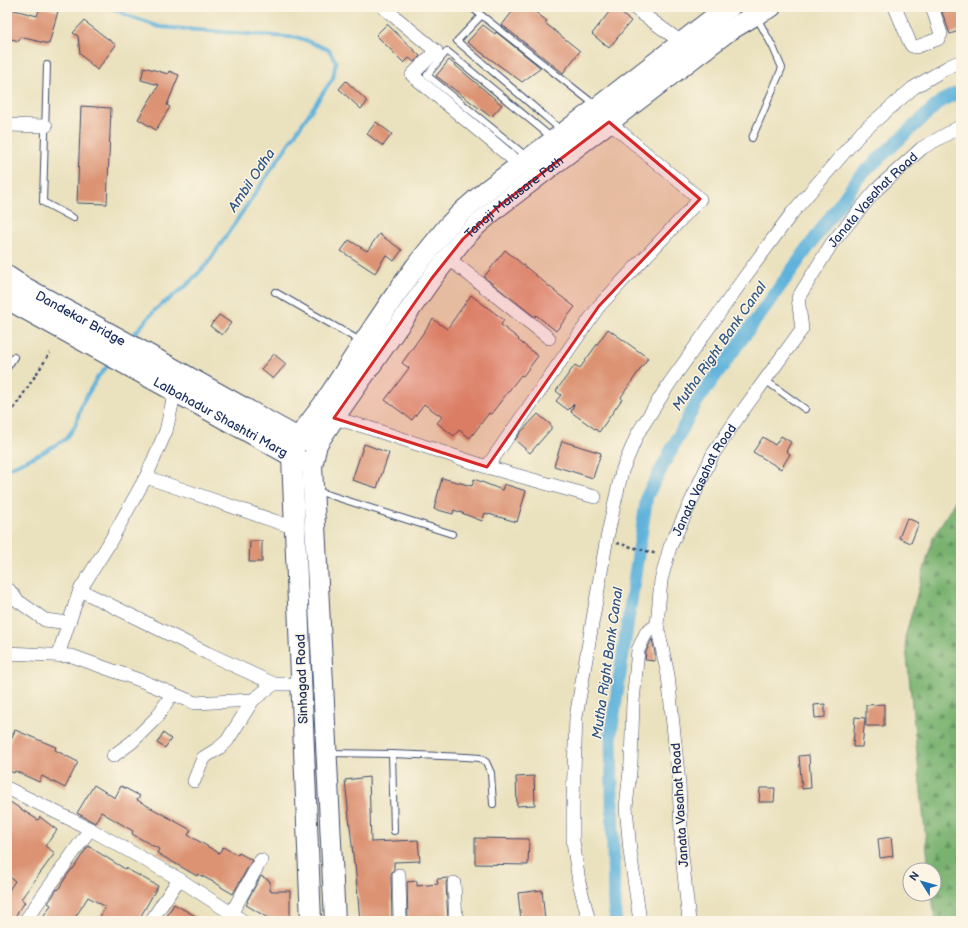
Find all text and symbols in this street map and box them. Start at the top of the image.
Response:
water label: Ambil Odha [224,145,279,216]
street label: Janata Vasahat Road [825,149,921,251]
street label: Tanaji Malusare Path [461,153,567,242]
water label: Mutha Right Bank Canal [669,278,771,414]
street label: Dandekar Bridge [33,288,129,350]
street label: Lalbahadur Shashtri Marg [150,374,290,461]
street label: Janata Vasahat Road [669,421,740,539]
water label: Mutha Right Bank Canal [588,585,627,740]
street label: Sinhagad Road [292,634,312,724]
street label: Janata Vasahat Road [668,742,692,867]
north arrow [902,862,942,902]
text: N [907,869,922,883]

